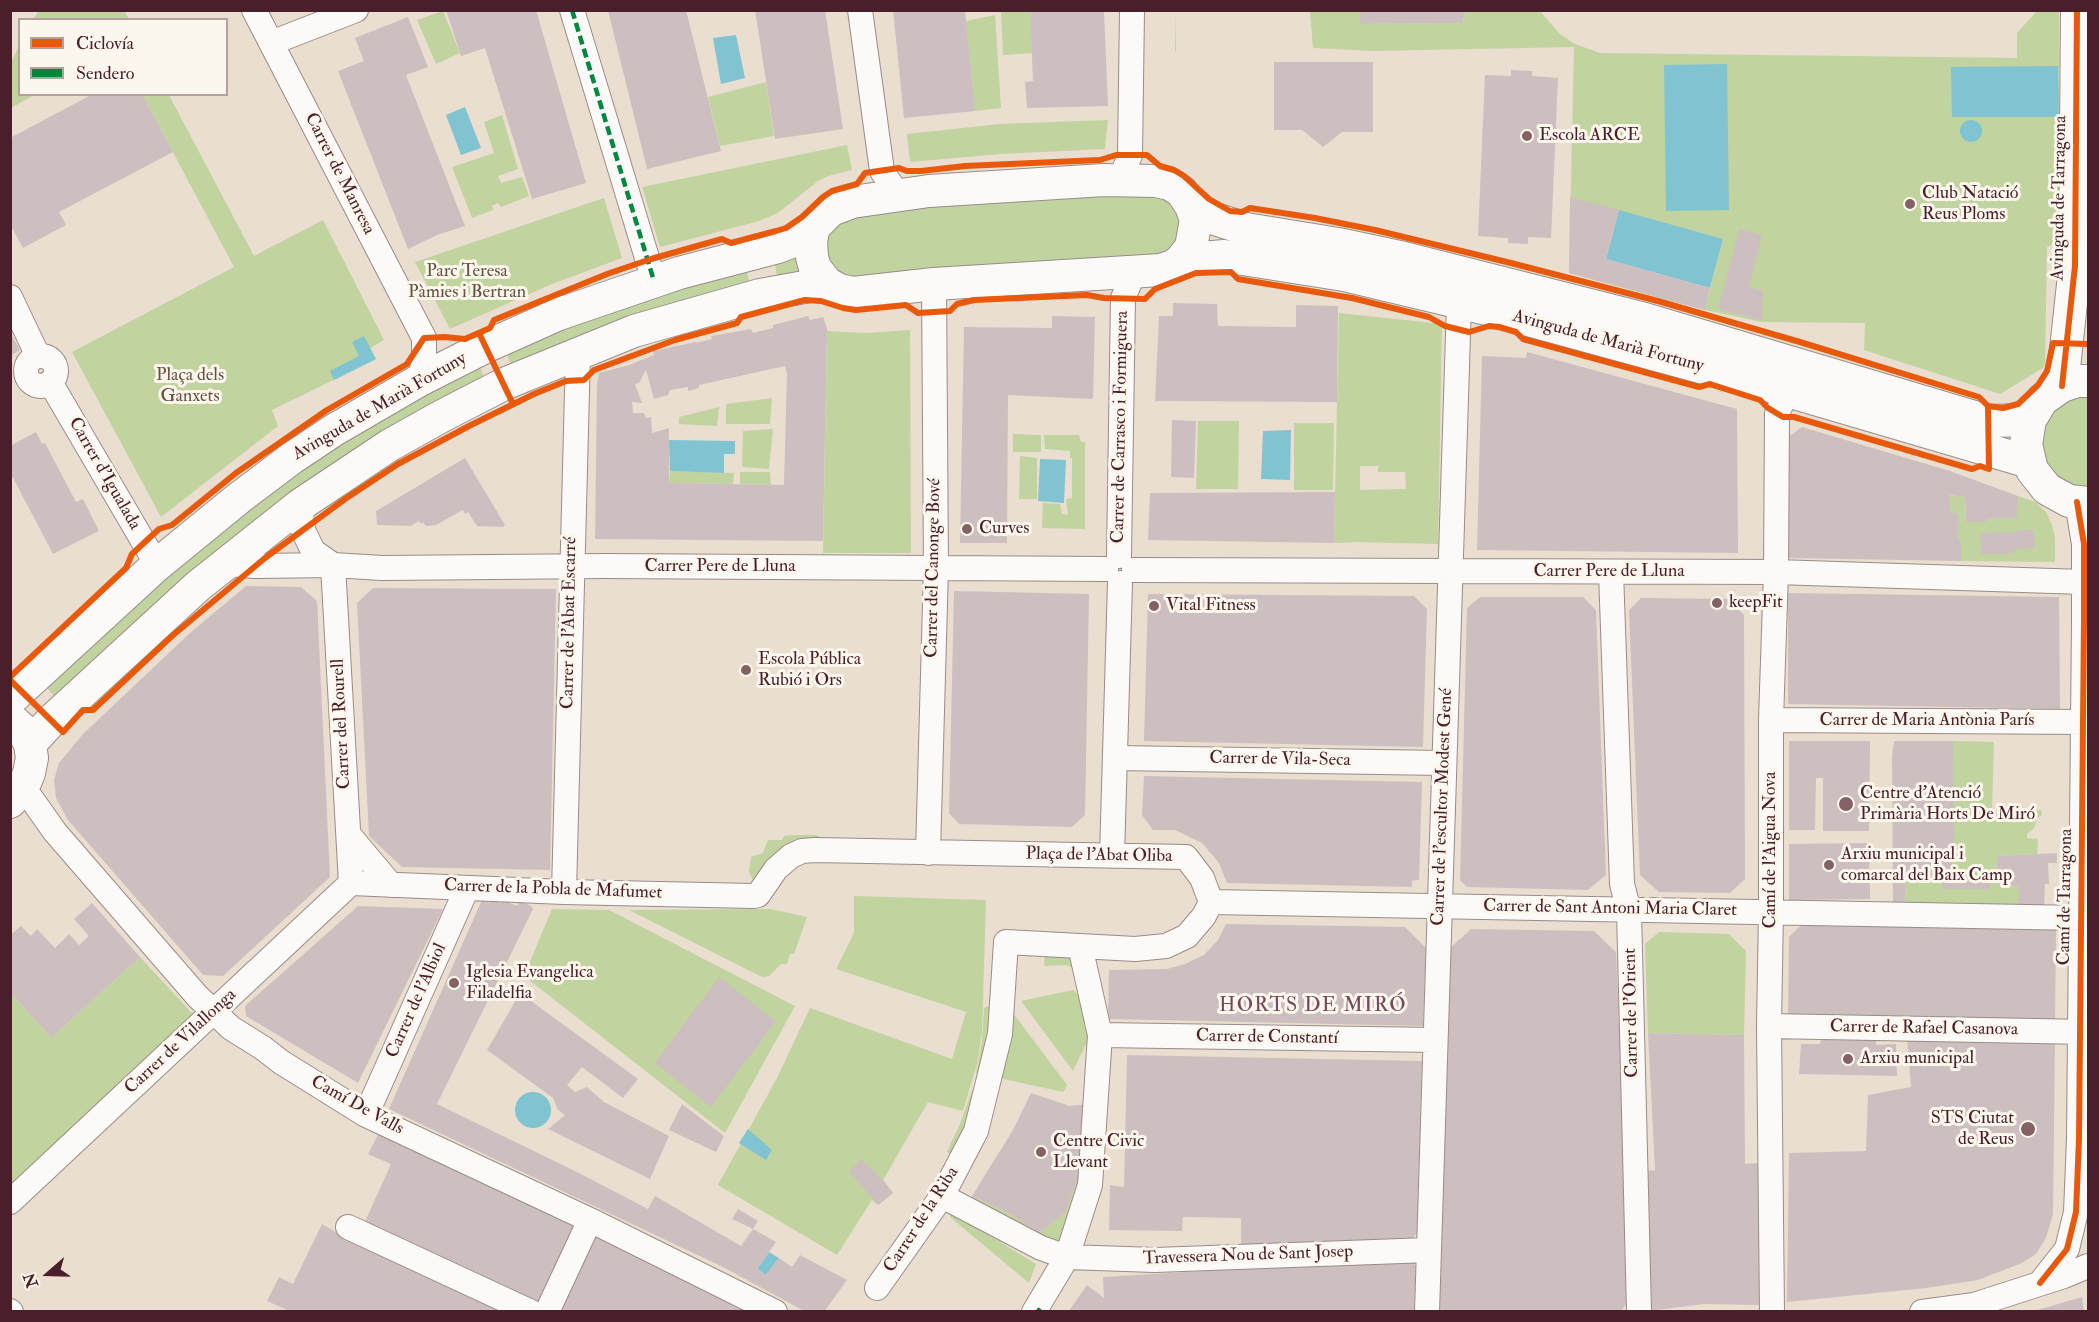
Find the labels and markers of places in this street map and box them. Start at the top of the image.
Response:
place label: Escola ARCE [1539,125,1640,147]
marker: Escola ARCE [1520,129,1534,143]
place label: Club Natació Reus Ploms [1922,183,2019,226]
marker: Club Natació Reus Ploms [1903,197,1917,211]
place label: Curves [979,518,1030,540]
marker: Curves [960,522,974,536]
place label: keepFit [1729,592,1783,614]
place label: Vital Fitness [1166,595,1256,617]
marker: keepFit [1710,596,1724,610]
marker: Vital Fitness [1147,599,1161,613]
place label: Escola Pública Rubió i Ors [758,649,861,692]
marker: Escola Pública Rubió i Ors [739,663,753,677]
place label: Centre d'Atenció Primària Horts De Miró [1860,783,2035,826]
marker: Centre d'Atenció Primària Horts De Miró [1837,795,1855,813]
place label: Arxiu municipal i comarcal del Baix Camp [1841,844,2012,886]
marker: Arxiu municipal i comarcal del Baix Camp [1822,858,1836,872]
place label: Iglesia Evangelica Filadelfia [466,962,594,1004]
marker: Iglesia Evangelica Filadelfia [447,976,461,990]
place label: Arxiu municipal [1860,1048,1974,1070]
marker: Arxiu municipal [1841,1052,1855,1066]
place label: STS Ciutat de Reus [1931,1108,2014,1150]
marker: STS Ciutat de Reus [2019,1120,2037,1138]
place label: Centre Civic Llevant [1053,1131,1144,1174]
marker: Centre Civic Llevant [1034,1145,1048,1159]

